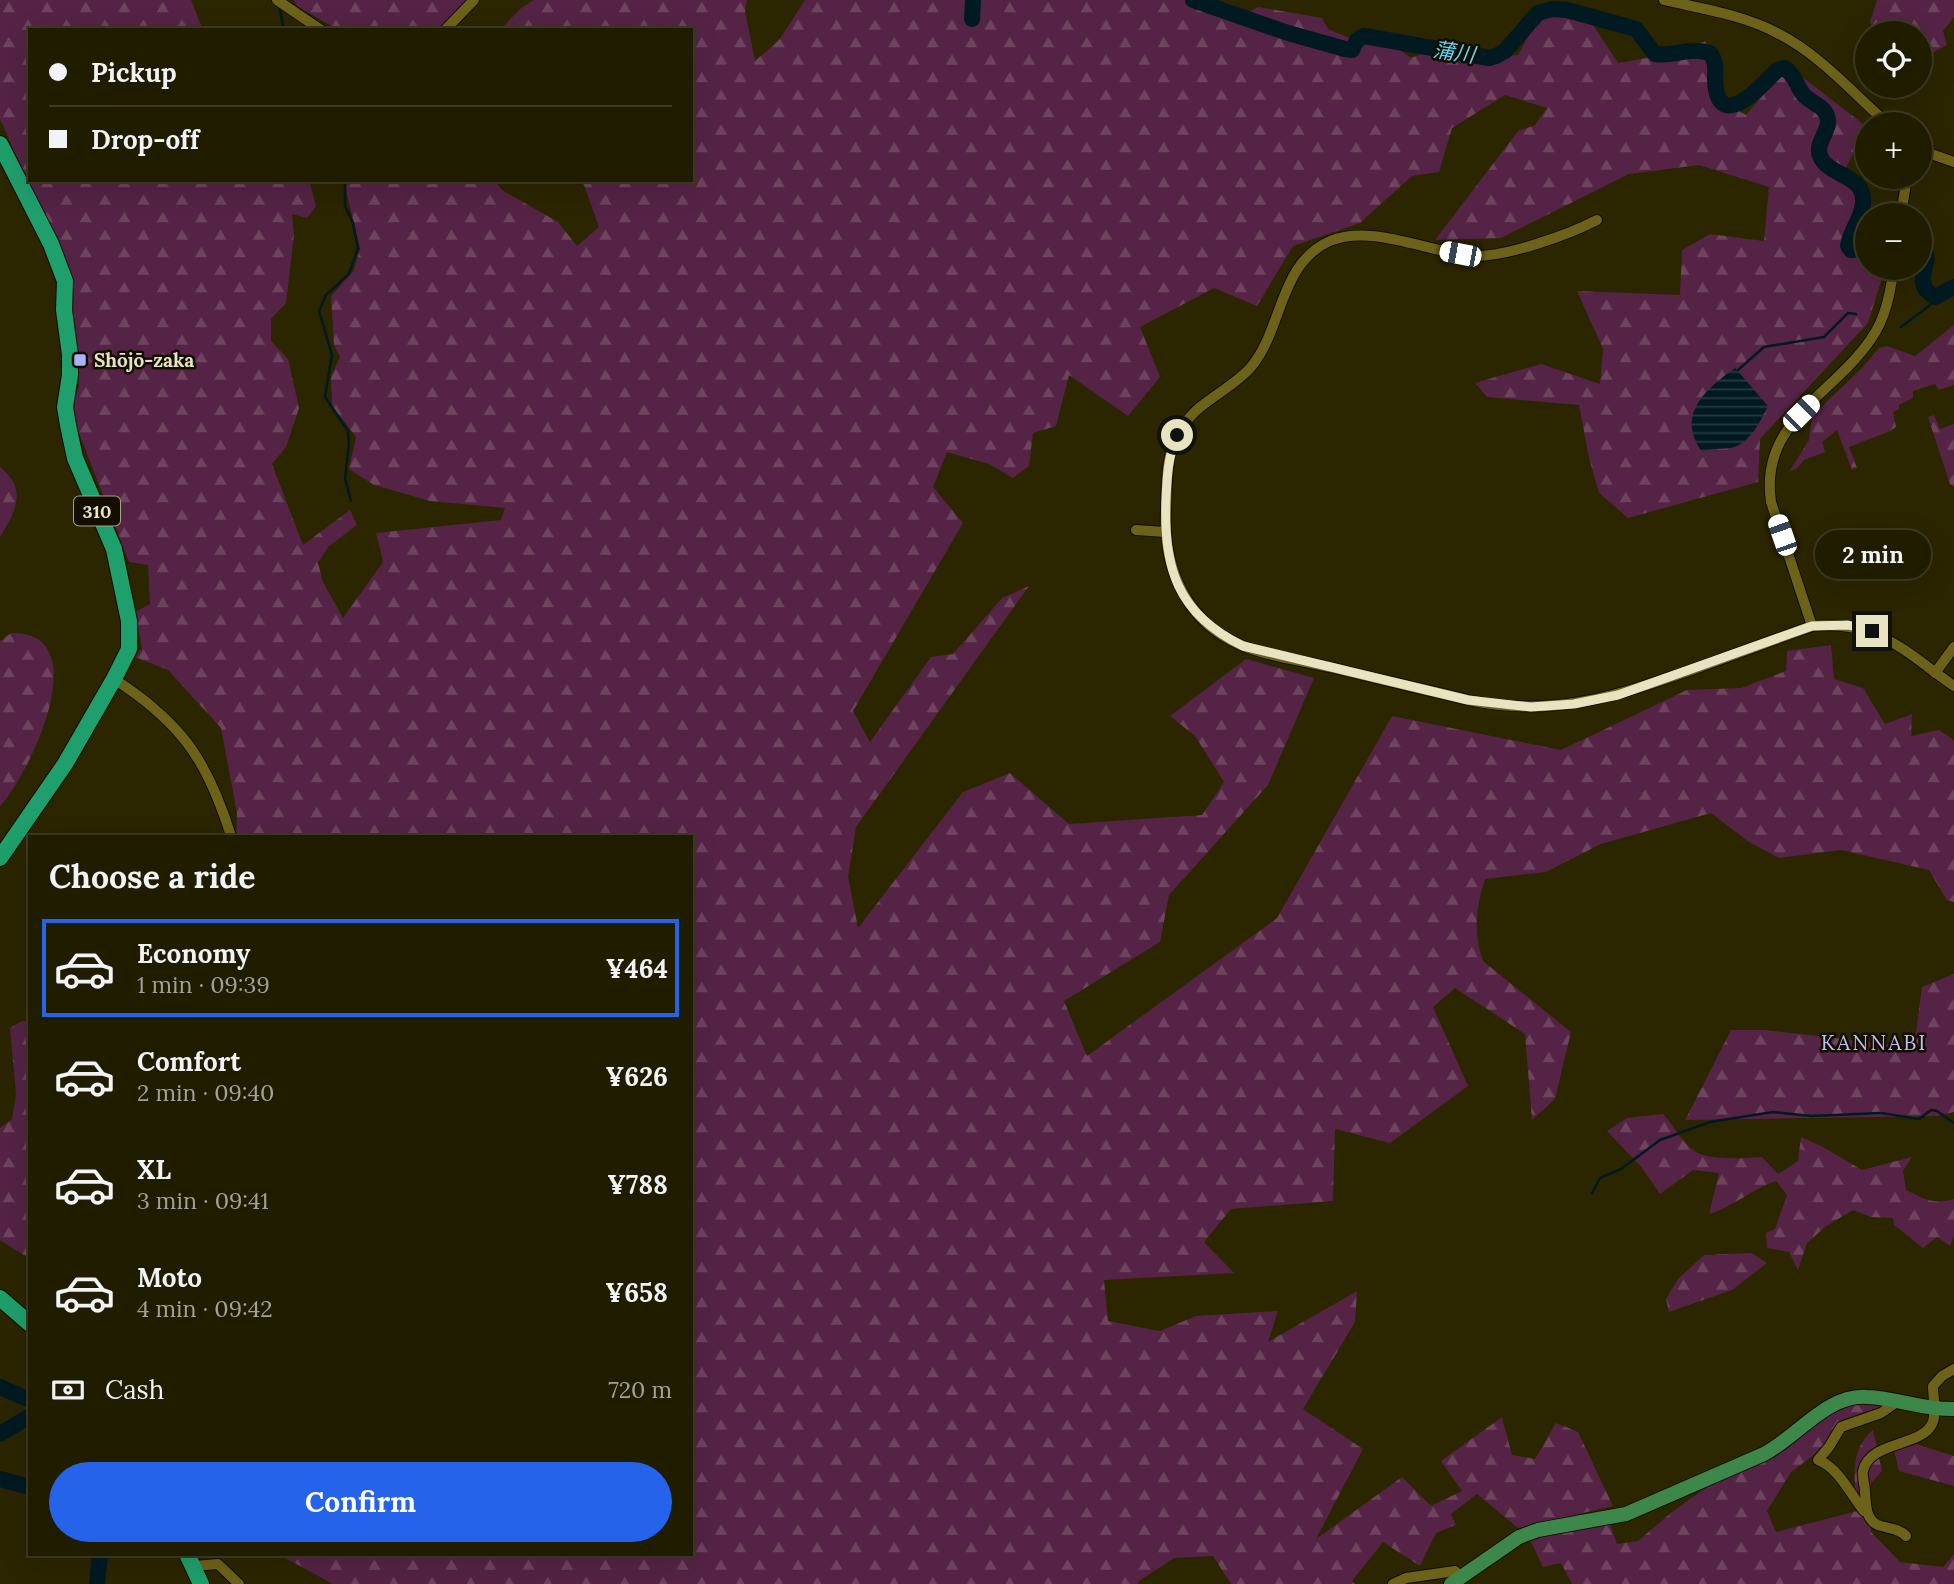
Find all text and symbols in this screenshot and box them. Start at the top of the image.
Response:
map controls [1855,21,1932,280]
button: locate [1855,21,1932,98]
water label: 蒲川 [1431,36,1479,69]
text: Pickup [91,56,177,89]
button: + [1855,112,1932,189]
text: Drop-off [91,123,199,156]
button: − [1855,203,1932,280]
car [1438,240,1483,268]
place label: Shōjō-zaka [94,348,194,372]
marker: Shōjō-zaka [72,352,88,368]
car [1779,391,1824,435]
route start [1161,419,1193,451]
road number: 310 [74,496,120,526]
car [1766,512,1799,558]
callout: 2 min [1814,530,1930,578]
text: 2 min [1842,540,1904,569]
route end [1856,615,1888,647]
text: Choose a ride [49,856,256,897]
icon: car [53,937,116,1000]
text: Economy [137,937,250,970]
text: ¥464 [606,952,668,985]
text: 1 min · 09:39 [137,970,270,999]
district label: KANNABI [1821,1029,1927,1056]
icon: car [53,1045,116,1108]
text: Comfort [137,1045,241,1078]
text: ¥626 [605,1060,668,1093]
text: 2 min · 09:40 [137,1078,274,1107]
icon: car [53,1153,116,1216]
text: XL [137,1153,171,1186]
text: ¥788 [607,1168,668,1201]
text: 3 min · 09:41 [137,1186,269,1215]
icon: car [53,1261,116,1324]
text: Moto [137,1261,202,1294]
text: ¥658 [605,1276,668,1309]
text: 4 min · 09:42 [137,1294,273,1323]
icon: cash [49,1371,87,1409]
text: Cash [105,1373,164,1406]
text: 720 m [608,1375,672,1404]
button: Confirm [49,1462,672,1542]

